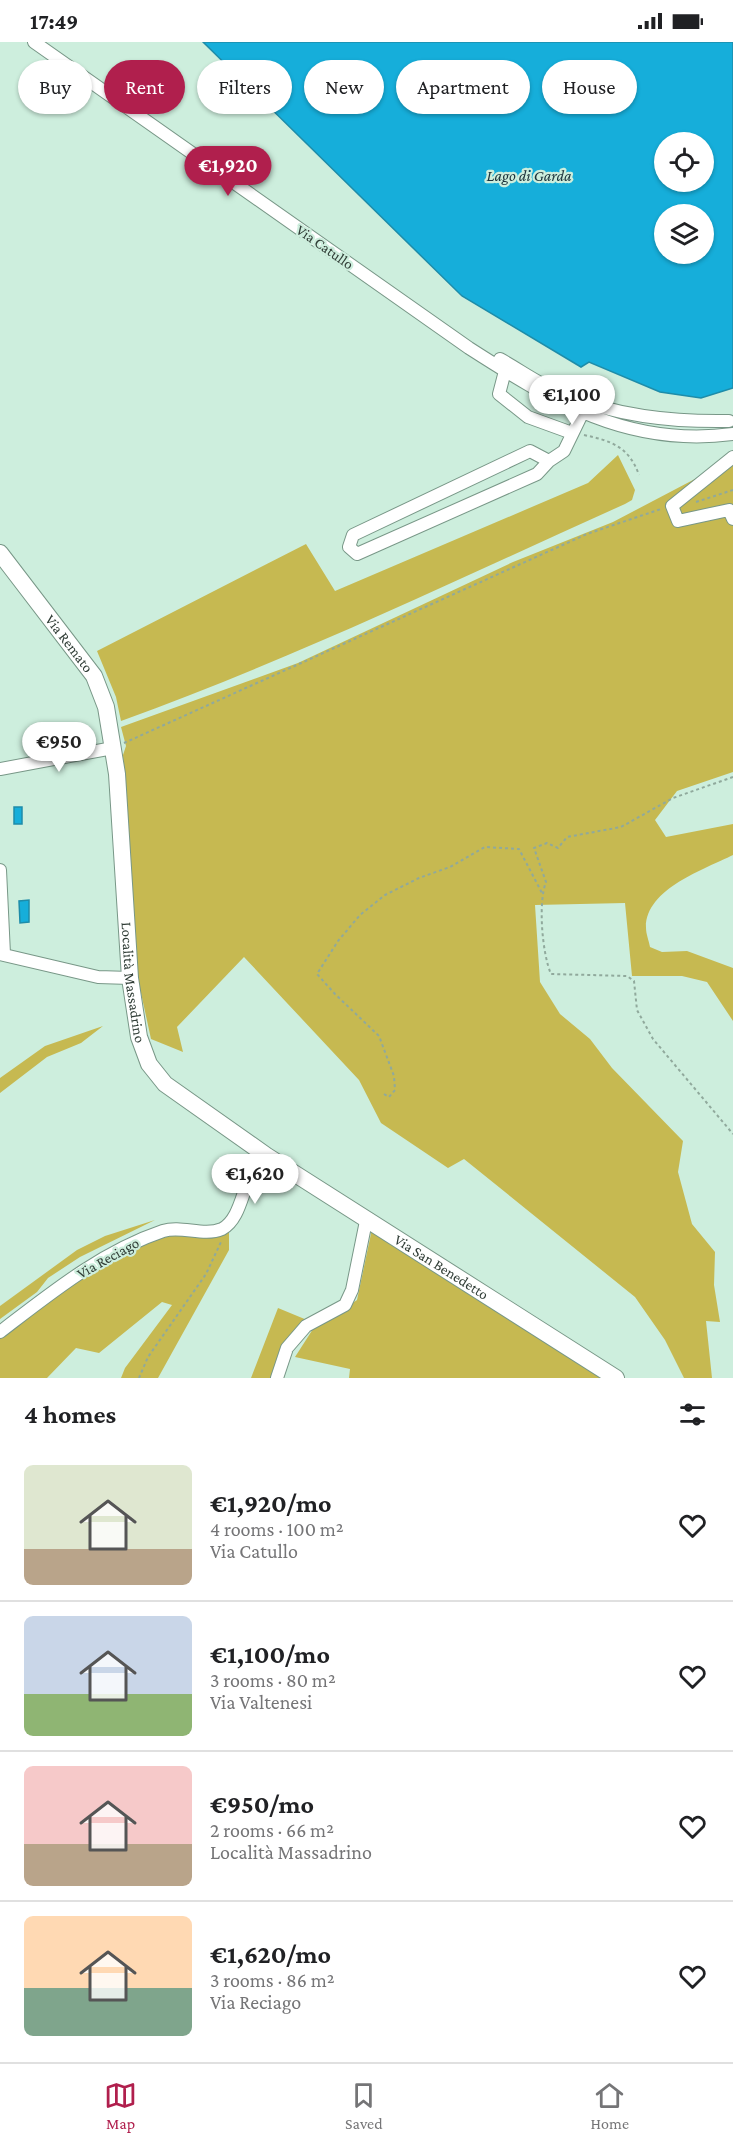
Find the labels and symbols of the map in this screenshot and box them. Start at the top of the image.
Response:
pin: €1,920 [179,146,277,197]
water label: Lago di Garda [486,167,572,185]
street label: Via Catullo [293,222,357,272]
pin: €1,100 [523,375,621,426]
street label: Via Remato [42,612,96,675]
pin: €950 [23,722,95,773]
street label: Località Massadrino [118,921,148,1045]
pin: €1,620 [206,1154,304,1205]
street label: Via San Benedetto [391,1231,491,1303]
street label: Via Reciago [74,1234,142,1282]

